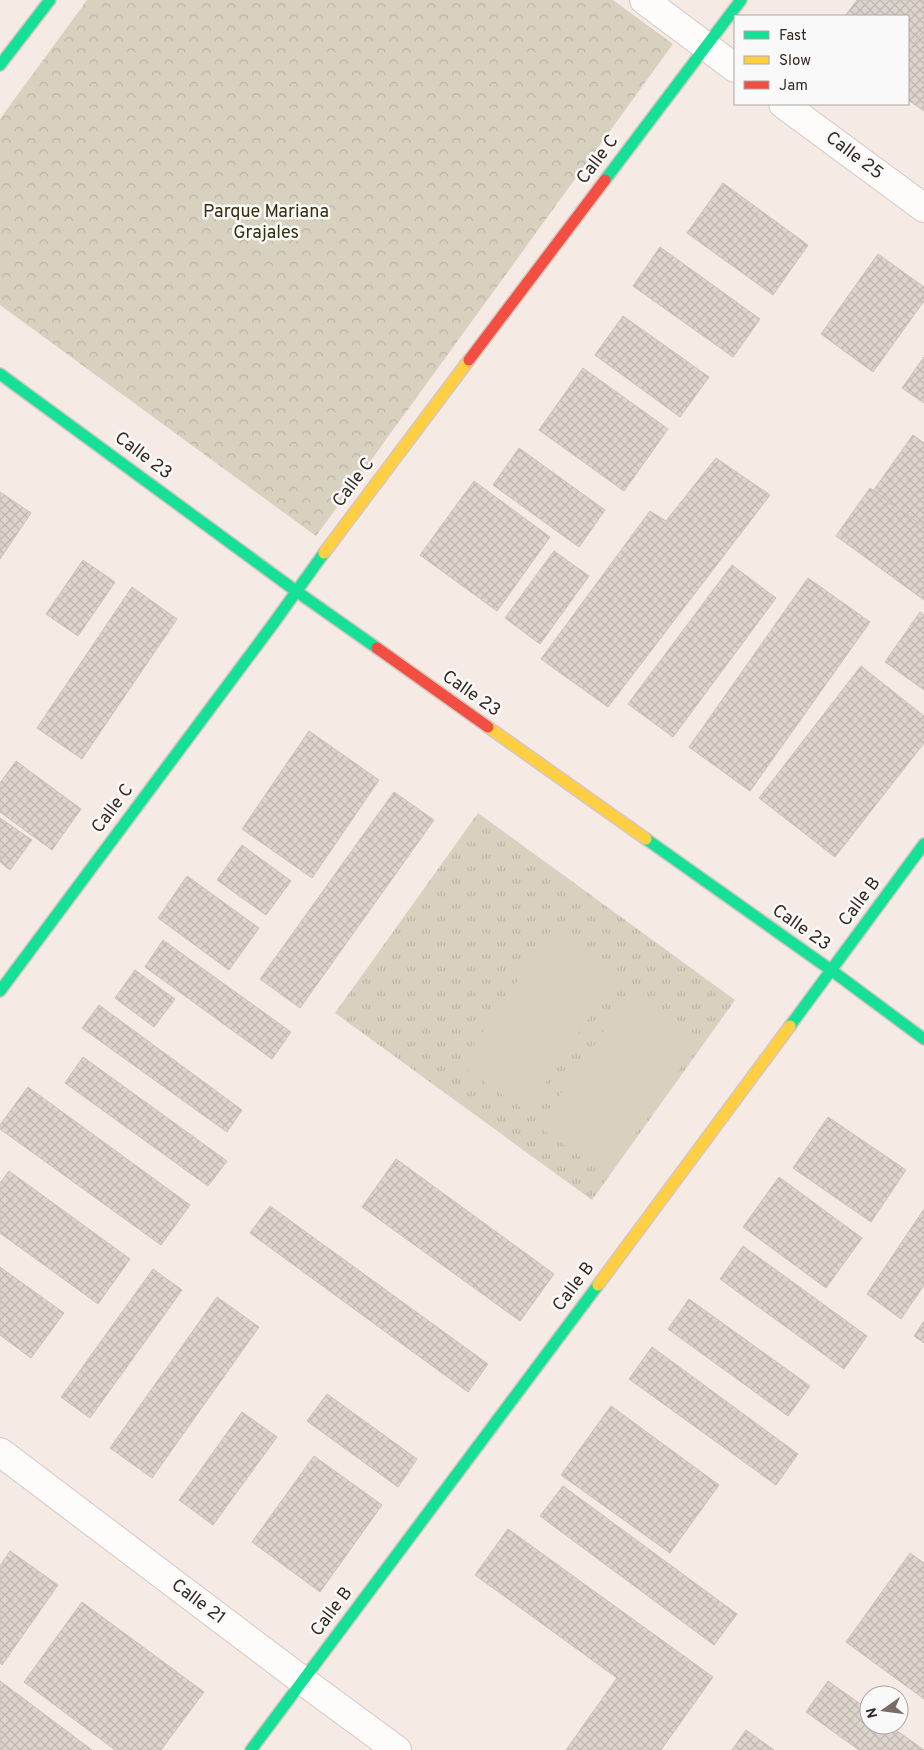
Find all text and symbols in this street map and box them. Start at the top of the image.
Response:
legend [734,15,909,105]
text: Fast [779,27,807,46]
text: Slow [779,52,811,71]
text: Jam [779,77,808,96]
street label: Calle 25 [820,127,888,185]
street label: Calle C [572,131,624,189]
park label: Parque Mariana Grajales [203,201,329,245]
street label: Calle 23 [110,427,176,485]
street label: Calle C [328,454,380,512]
street label: Calle 23 [437,666,505,722]
street label: Calle C [87,780,139,838]
street label: Calle B [834,873,886,931]
street label: Calle 23 [767,900,835,956]
street label: Calle B [548,1258,600,1316]
street label: Calle 21 [166,1574,230,1630]
street label: Calle B [306,1583,358,1641]
north arrow [859,1685,909,1735]
text: N [863,1706,882,1720]

